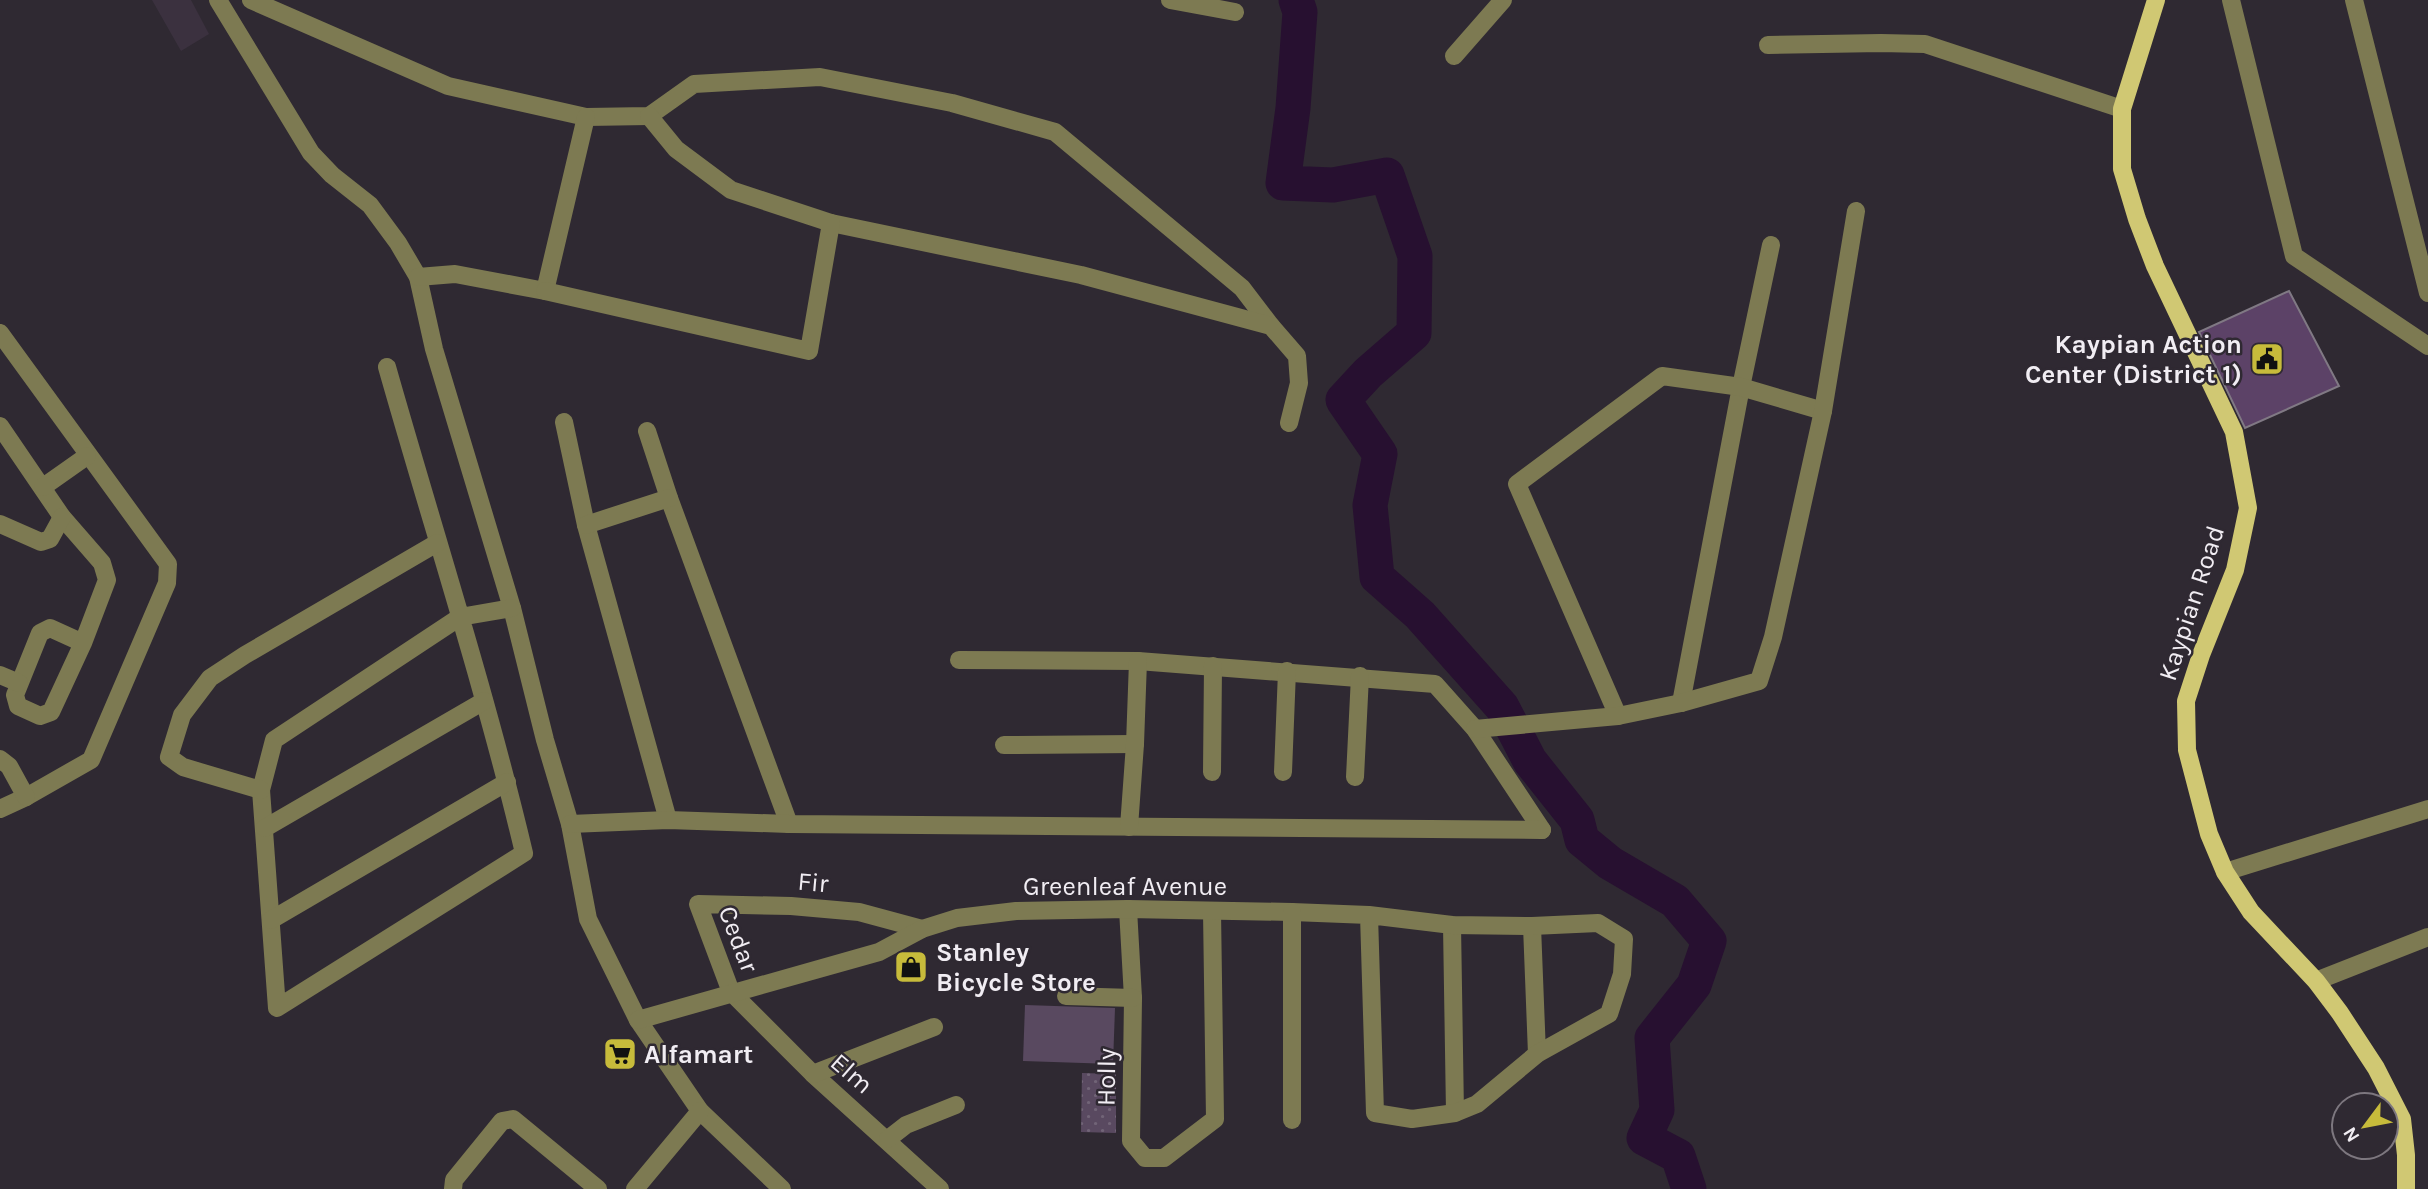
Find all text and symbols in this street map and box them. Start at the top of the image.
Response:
place label: Kaypian Action Center (District 1) [2025,329,2242,390]
public building icon: Kaypian Action Center (District 1) [2248,340,2286,378]
street label: Kaypian Road [2152,522,2231,685]
street label: Fir [796,866,830,899]
street label: Greenleaf Avenue [1023,871,1227,902]
street label: Cedar [712,902,765,977]
place label: Stanley Bicycle Store [936,937,1096,998]
shop icon: Stanley Bicycle Store [892,948,930,986]
supermarket icon: Alfamart [601,1035,639,1073]
place label: Alfamart [644,1039,753,1070]
street label: Elm [824,1047,879,1100]
street label: Holly [1090,1048,1123,1106]
north arrow [2330,1091,2400,1161]
text: N [2338,1123,2364,1146]

